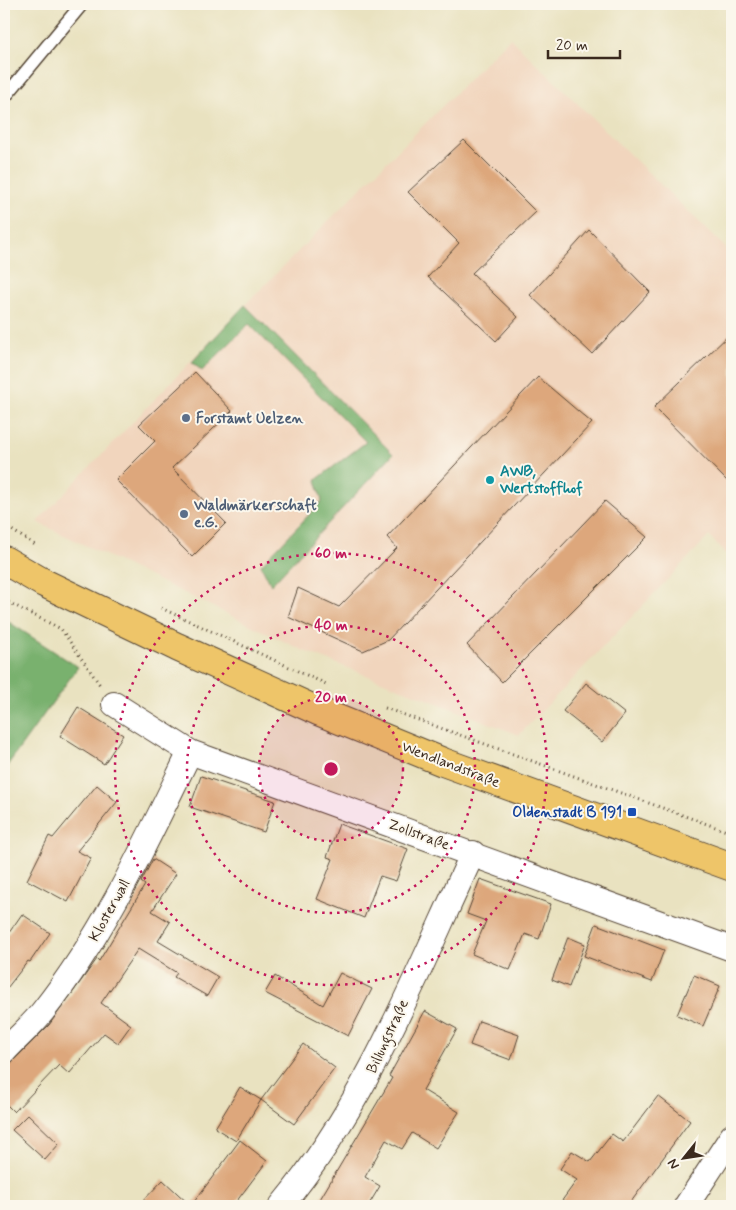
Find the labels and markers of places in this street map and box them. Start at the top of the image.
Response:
place label: Forstamt Uelzen [196,409,304,429]
marker: Forstamt Uelzen [180,412,192,424]
place label: AWB, Wertstoffhof [499,462,583,499]
marker: AWB, Wertstoffhof [484,474,496,486]
place label: Waldmärkerschaft e.G. [193,496,317,533]
marker: Waldmärkerschaft e.G. [178,508,190,520]
centre of rings [322,760,340,778]
place label: Oldenstadt B 191 [512,803,622,823]
marker: Oldenstadt B 191 [626,806,638,818]

